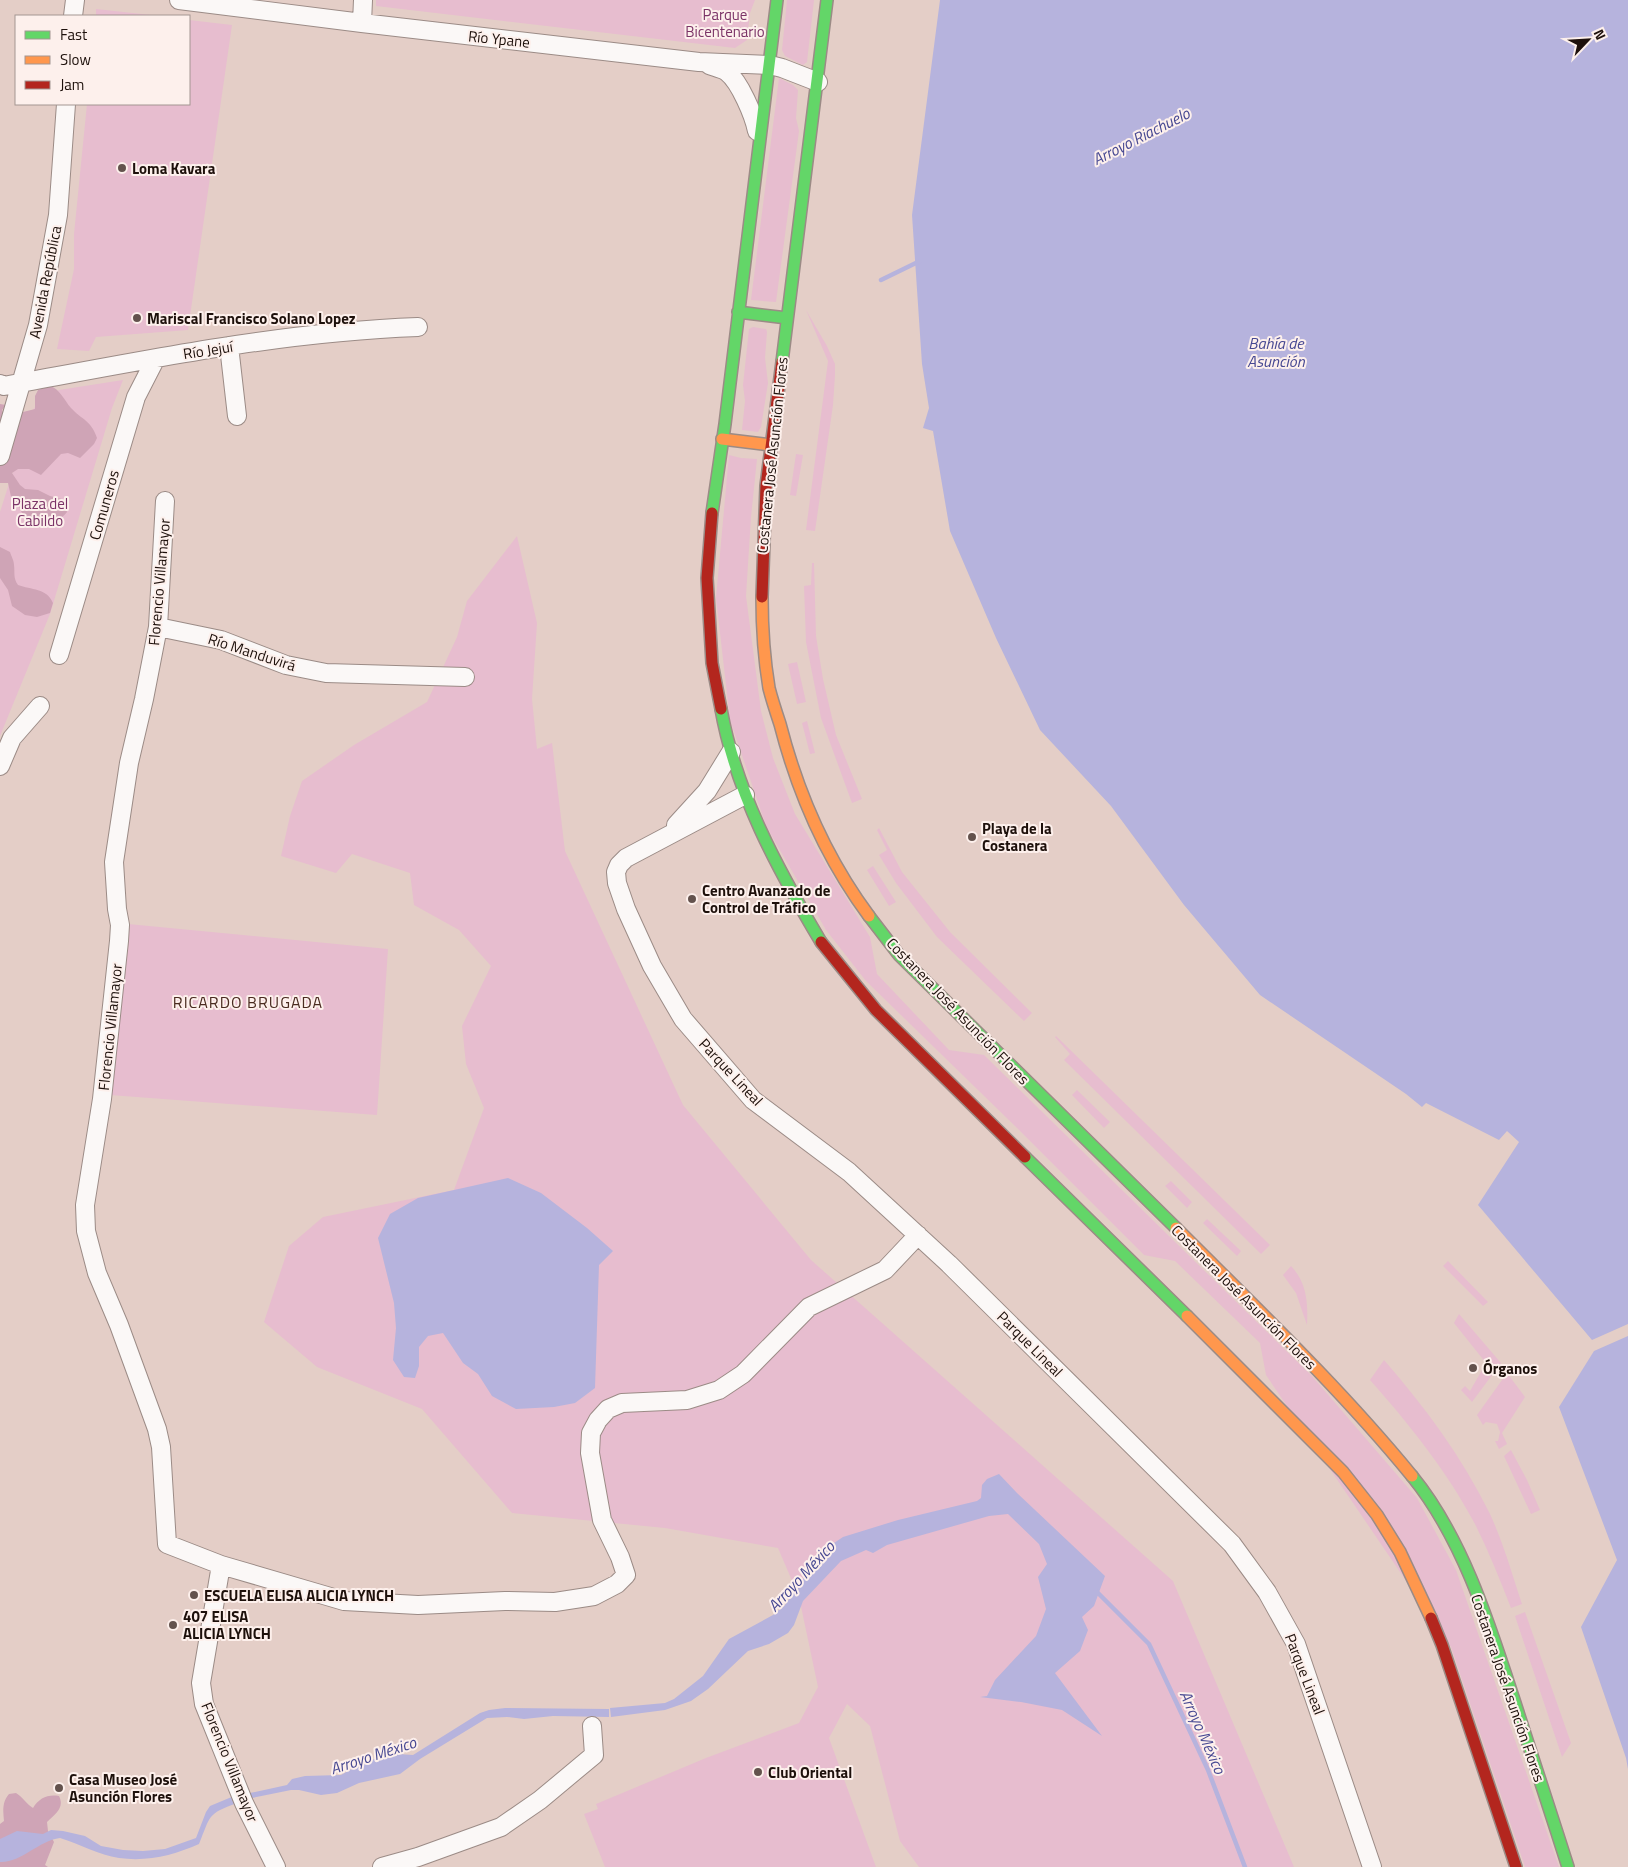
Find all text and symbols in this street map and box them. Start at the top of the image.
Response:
park label: Parque Bicentenario [685,3,765,43]
legend [15,15,190,105]
north arrow [1563,15,1613,65]
text: Fast [60,23,88,46]
street label: Río Ypane [467,24,531,54]
text: N [1589,25,1612,43]
text: Slow [60,48,91,71]
text: Jam [60,73,84,96]
water label: Arroyo Riachuelo [1088,101,1195,171]
place label: Loma Kavara [132,157,216,180]
marker: Loma Kavara [116,162,128,174]
street label: Avenida República [23,223,67,340]
place label: Mariscal Francisco Solano Lopez [147,307,356,330]
marker: Mariscal Francisco Solano Lopez [131,312,143,324]
water label: Bahía de Asunción [1247,331,1306,373]
street label: Río Jejuí [181,334,236,365]
street label: Costanera José Asunción Flores [750,356,794,554]
street label: Comuneros [83,467,125,543]
park label: Plaza del Cabildo [12,492,68,532]
street label: Florencio Villamayor [142,517,176,647]
street label: Río Manduvirá [205,627,299,677]
place label: Playa de la Costanera [982,817,1052,857]
marker: Playa de la Costanera [966,831,978,843]
place label: Centro Avanzado de Control de Tráfico [702,879,831,919]
marker: Centro Avanzado de Control de Tráfico [686,893,698,905]
street label: Costanera José Asunción Flores [881,932,1035,1090]
street label: Florencio Villamayor [92,962,128,1092]
district label: RICARDO BRUGADA [173,990,323,1014]
street label: Parque Lineal [694,1033,768,1111]
street label: Costanera José Asunción Flores [1166,1219,1322,1375]
street label: Parque Lineal [992,1306,1068,1382]
place label: Órganos [1483,1357,1537,1380]
marker: Órganos [1467,1362,1479,1374]
water label: Arroyo México [762,1534,841,1617]
place label: ESCUELA ELISA ALICIA LYNCH [204,1584,394,1607]
marker: ESCUELA ELISA ALICIA LYNCH [188,1589,200,1601]
street label: Costanera José Asunción Flores [1465,1591,1551,1785]
place label: 407 ELISA ALICIA LYNCH [183,1605,271,1645]
marker: 407 ELISA ALICIA LYNCH [167,1619,179,1631]
street label: Parque Lineal [1279,1630,1331,1718]
water label: Arroyo México [1174,1686,1233,1779]
street label: Florencio Villamayor [195,1699,265,1825]
water label: Arroyo México [327,1729,420,1780]
place label: Club Oriental [768,1761,852,1784]
marker: Club Oriental [752,1766,764,1778]
place label: Casa Museo José Asunción Flores [69,1768,178,1808]
marker: Casa Museo José Asunción Flores [53,1782,65,1794]

